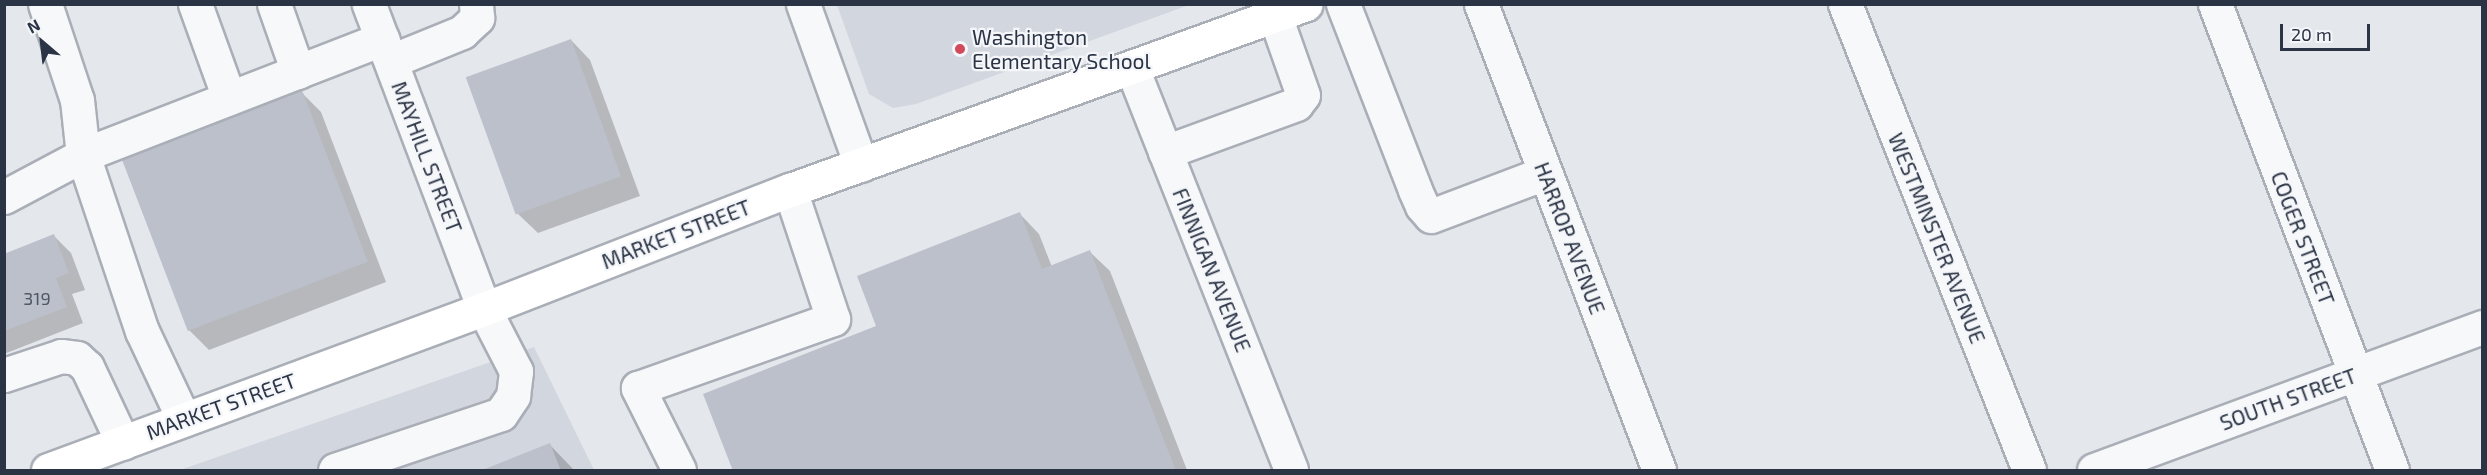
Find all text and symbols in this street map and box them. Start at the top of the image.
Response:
north arrow [12,12,72,72]
scale bar [2283,12,2373,50]
text: N [24,15,43,37]
text: 20 m [2291,23,2332,45]
place label: Washington Elementary School [972,24,1151,74]
marker: Washington Elementary School [953,42,967,56]
street label: MAYHILL STREET [386,77,468,237]
street label: WESTMINSTER AVENUE [1883,129,1991,347]
street label: HARROP AVENUE [1529,158,1611,318]
street label: COGER STREET [2266,168,2340,308]
street label: FINNIGAN AVENUE [1168,184,1256,356]
street label: MARKET STREET [598,194,754,274]
house number: 319 [23,287,51,309]
street label: SOUTH STREET [2216,363,2360,435]
street label: MARKET STREET [142,367,300,445]

